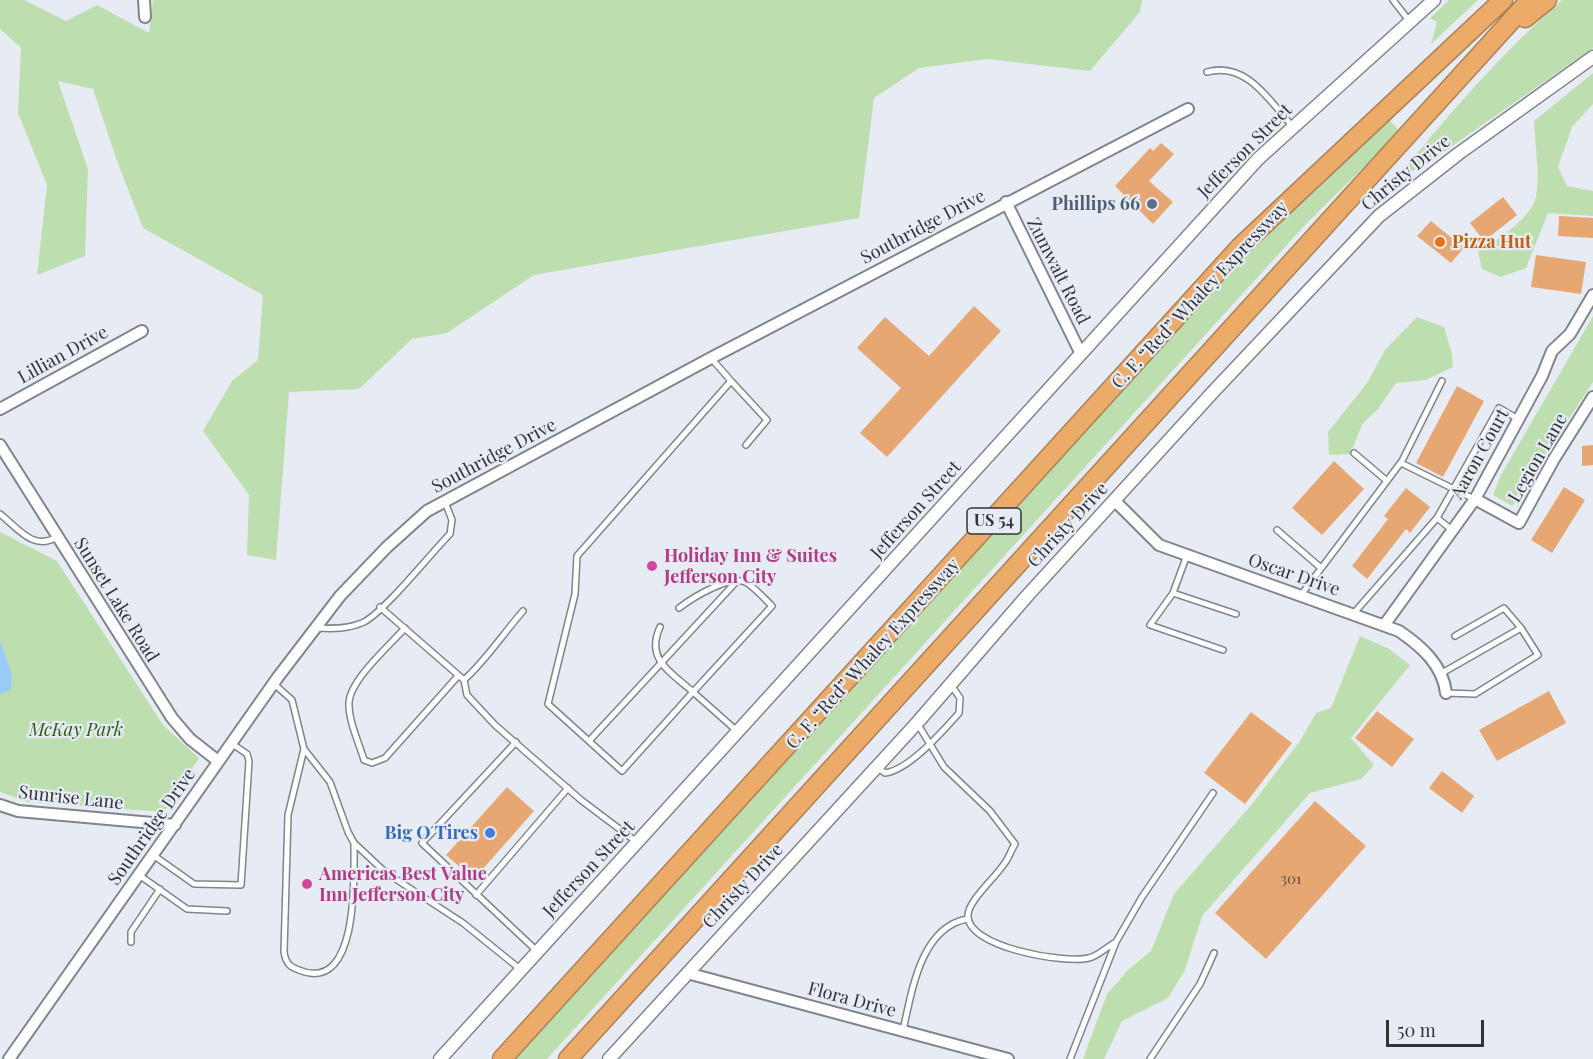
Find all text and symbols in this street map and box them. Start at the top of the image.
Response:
street label: Jefferson Street [1193,99,1297,203]
street label: Christy Drive [1357,131,1455,215]
street label: Southridge Drive [857,185,989,269]
place label: Phillips 66 [1052,193,1140,215]
street label: C. F. “Red” Whaley Expressway [1107,197,1293,393]
marker: Phillips 66 [1145,197,1159,211]
street label: Zumwalt Road [1022,214,1094,328]
place label: Pizza Hut [1452,231,1531,253]
marker: Pizza Hut [1433,235,1447,249]
street label: Lillian Drive [14,321,112,389]
street label: Aaron Court [1446,405,1514,503]
street label: Legion Lane [1504,410,1572,506]
street label: Southridge Drive [428,414,560,498]
street label: Jefferson Street [866,456,966,564]
street label: Christy Drive [1023,478,1113,572]
road number: US 54 [967,508,1021,534]
street label: Sunset Lake Road [69,534,163,666]
place label: Holiday Inn & Suites Jefferson City [664,545,837,588]
street label: Oscar Drive [1245,549,1343,601]
street label: C. F. “Red” Whaley Expressway [782,554,964,754]
marker: Holiday Inn & Suites Jefferson City [645,559,659,573]
park label: McKay Park [29,719,123,741]
street label: Southridge Drive [104,764,200,890]
street label: Sunrise Lane [18,782,124,814]
street label: Jefferson Street [539,816,639,922]
place label: Big O Tires [384,822,478,844]
marker: Big O Tires [483,826,497,840]
street label: Christy Drive [698,839,788,933]
place label: Americas Best Value Inn Jefferson City [319,863,487,906]
house number: 301 [1280,870,1302,888]
marker: Americas Best Value Inn Jefferson City [300,877,314,891]
street label: Flora Drive [806,978,898,1022]
scale bar [1389,1008,1486,1046]
text: 50 m [1397,1018,1436,1042]

